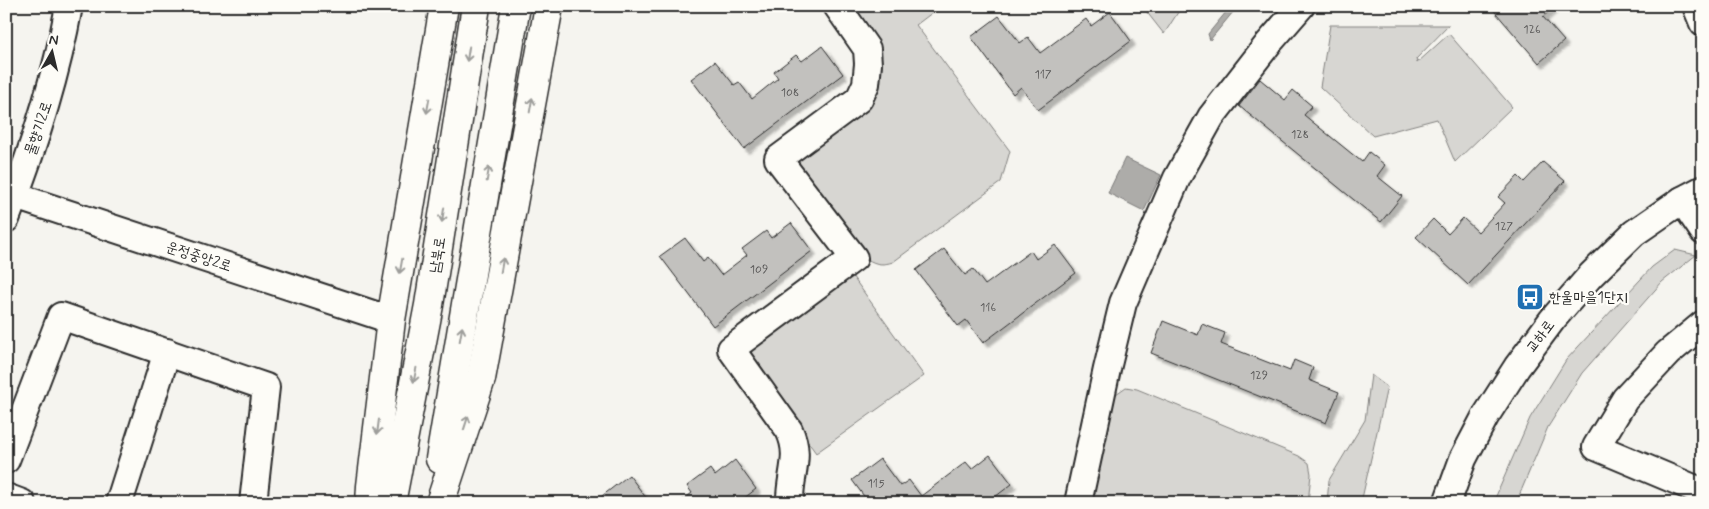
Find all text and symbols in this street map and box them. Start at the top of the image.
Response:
house number: 126 [1523,22,1541,38]
north arrow [28,28,78,78]
text: N [48,31,60,50]
one-way arrow [463,46,473,62]
house number: 117 [1034,67,1052,83]
house number: 108 [781,85,799,101]
one-way arrow [527,97,536,113]
one-way arrow [422,98,432,114]
street label: 물향기2로 [20,99,57,158]
house number: 128 [1291,127,1309,143]
one-way arrow [483,166,493,182]
one-way arrow [438,207,448,223]
house number: 127 [1495,219,1513,235]
street label: 남북로 [425,236,451,275]
street label: 운정중앙2로 [163,237,234,277]
one-way arrow [497,257,507,273]
one-way arrow [395,258,405,274]
house number: 109 [750,262,768,278]
bus stop icon: 한울마을1단지 [1515,282,1545,312]
place label: 한울마을1단지 [1549,288,1628,308]
house number: 116 [980,300,996,316]
street label: 교하로 [1522,316,1560,357]
one-way arrow [456,326,466,342]
one-way arrow [410,367,420,383]
house number: 129 [1250,368,1268,384]
one-way arrow [462,416,472,432]
one-way arrow [373,419,383,435]
house number: 115 [867,476,885,492]

